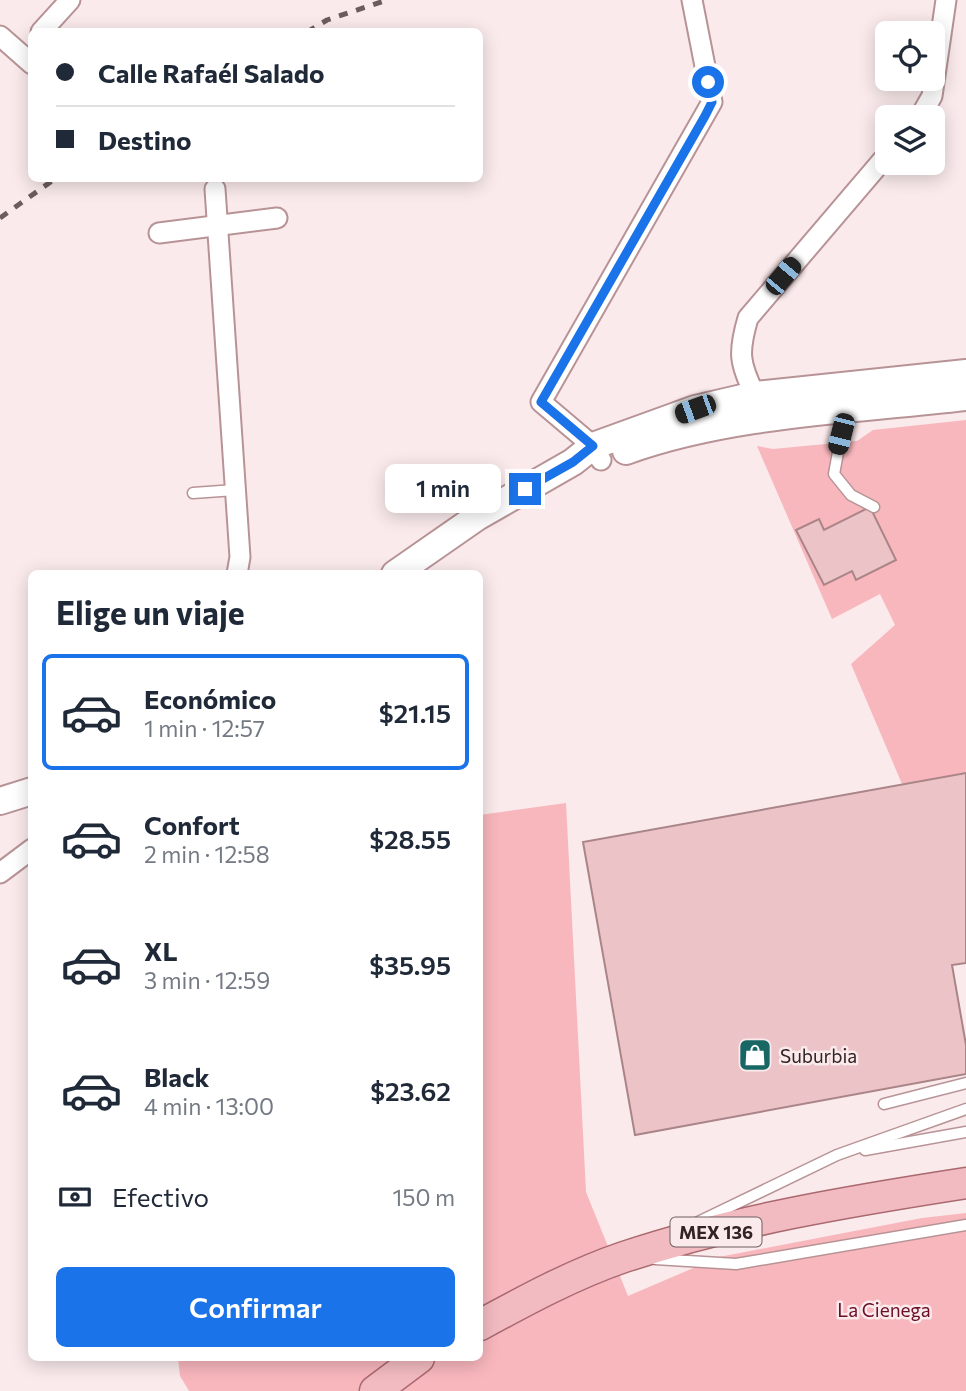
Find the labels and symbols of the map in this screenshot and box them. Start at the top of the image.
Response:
route start [692,66,724,98]
car [762,253,805,299]
car [672,392,719,426]
car [826,411,857,457]
callout: 1 min [385,464,500,514]
route end [509,473,541,505]
shop icon: Suburbia [736,1036,774,1074]
place label: Suburbia [780,1044,857,1067]
road number: MEX 136 [670,1218,762,1246]
park label: La Cienega [837,1298,931,1321]

